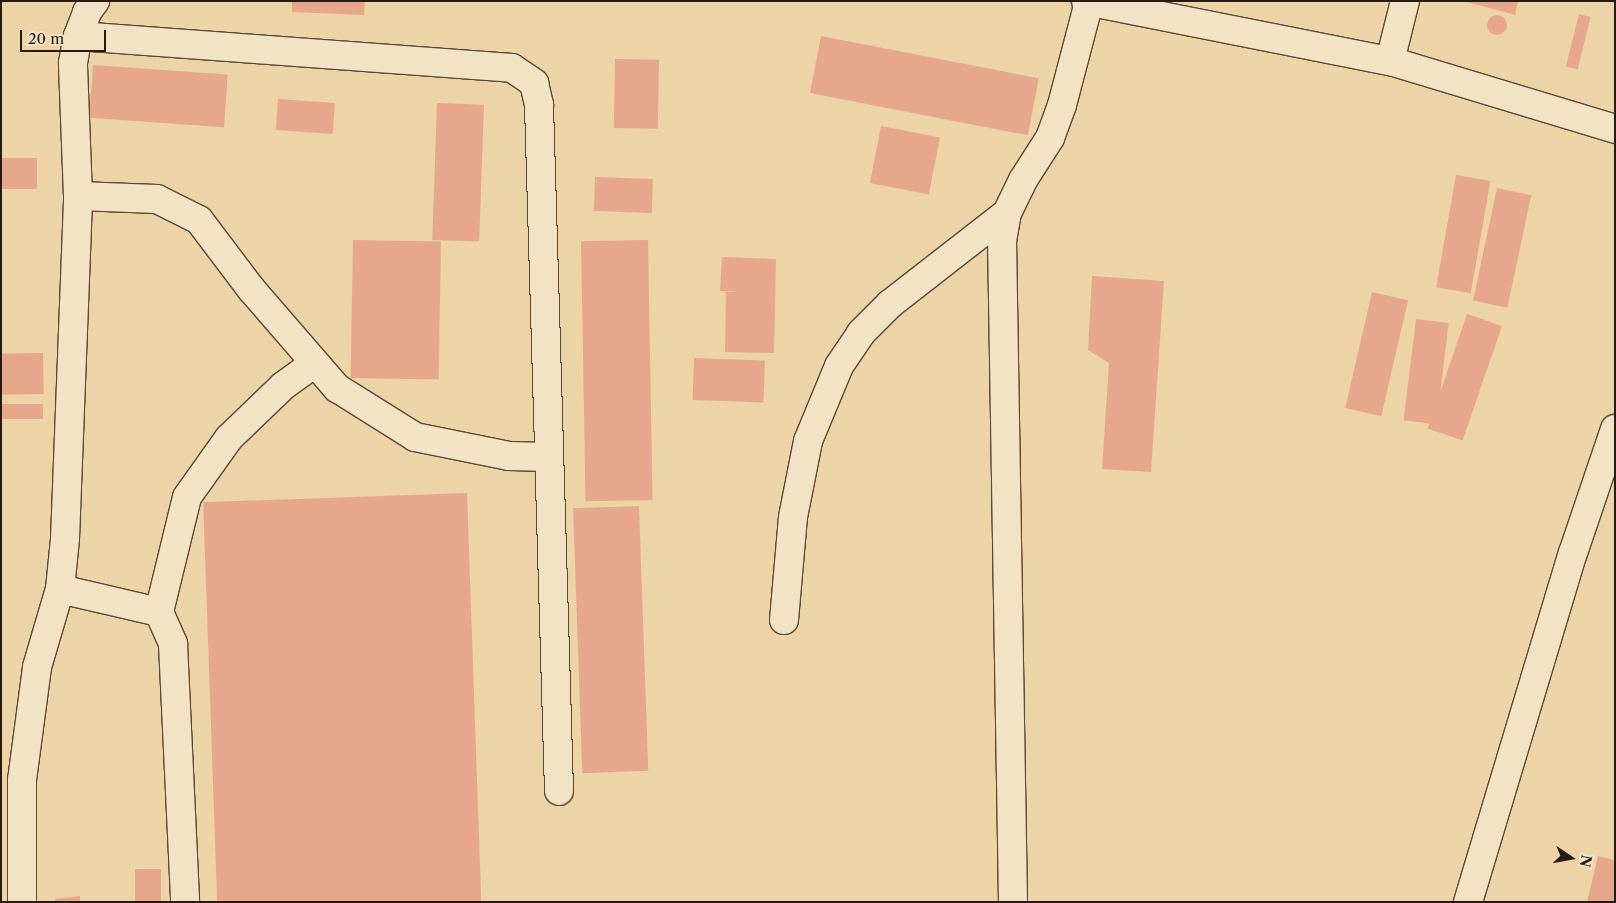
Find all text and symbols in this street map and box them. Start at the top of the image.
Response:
scale bar [22,20,109,52]
text: 20 m [28,29,64,48]
north arrow [1546,833,1596,883]
text: N [1576,853,1596,869]

